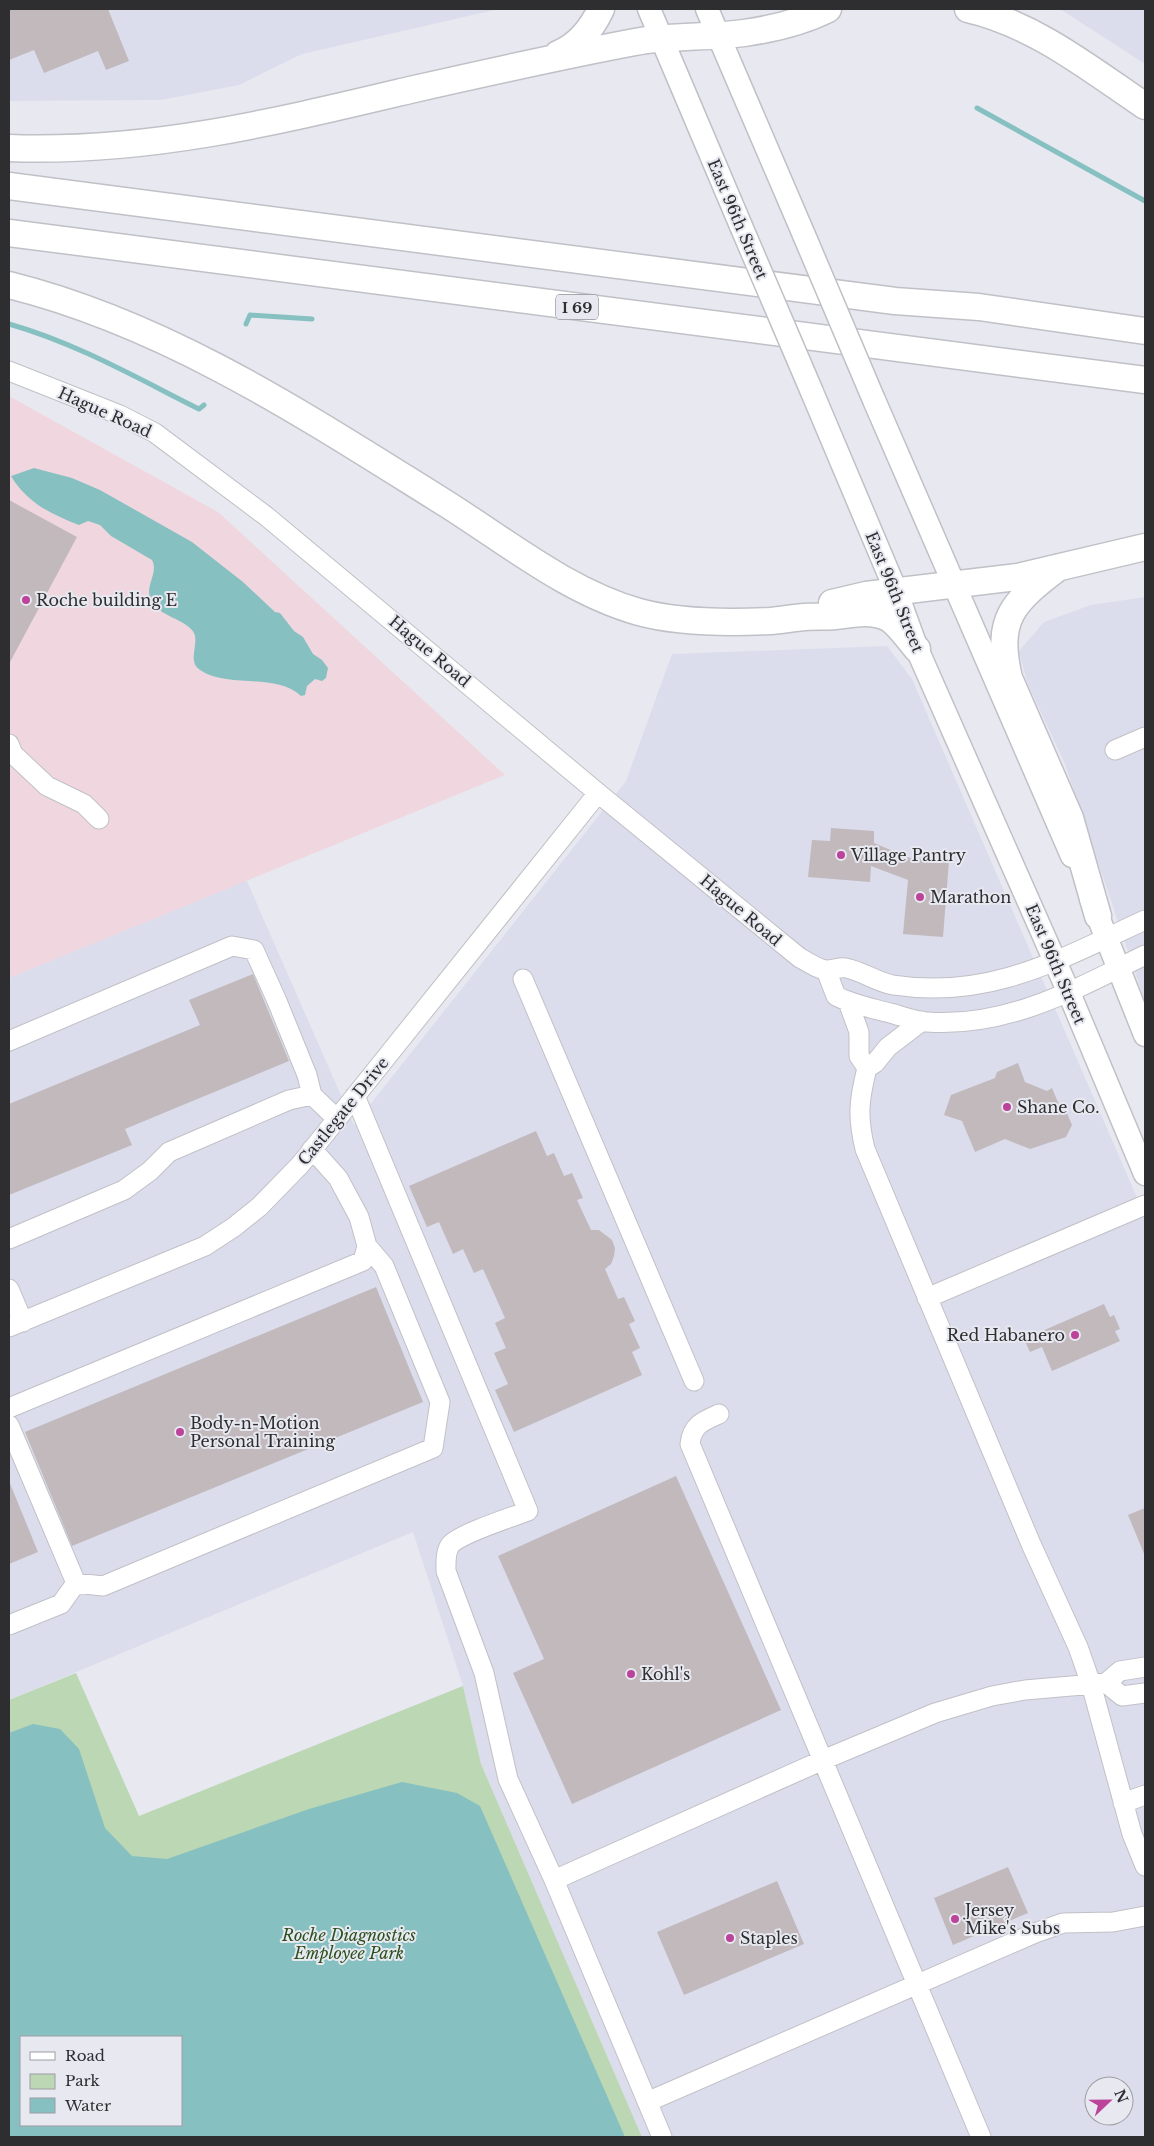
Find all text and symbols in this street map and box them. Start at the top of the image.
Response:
street label: East 96th Street [704,156,772,282]
road number: I 69 [556,294,598,320]
street label: Hague Road [55,382,155,442]
street label: East 96th Street [862,529,928,655]
place label: Roche building E [36,590,177,610]
marker: Roche building E [20,594,32,606]
street label: Hague Road [385,611,475,691]
place label: Village Pantry [850,845,967,865]
marker: Village Pantry [835,849,847,861]
street label: Hague Road [696,870,786,950]
place label: Marathon [930,887,1011,907]
marker: Marathon [914,891,926,903]
street label: East 96th Street [1022,901,1090,1027]
street label: Castlegate Drive [293,1053,393,1169]
place label: Shane Co. [1017,1097,1100,1117]
marker: Shane Co. [1001,1101,1013,1113]
place label: Red Habanero [947,1325,1065,1345]
marker: Red Habanero [1069,1329,1081,1341]
place label: Body-n-Motion Personal Training [190,1413,335,1451]
marker: Body-n-Motion Personal Training [174,1426,186,1438]
place label: Kohl's [641,1664,690,1684]
marker: Kohl's [625,1668,637,1680]
place label: Jersey Mike's Subs [963,1900,1060,1938]
marker: Jersey Mike's Subs [949,1913,961,1925]
park label: Roche Diagnostics Employee Park [281,1925,416,1963]
place label: Staples [740,1928,798,1948]
marker: Staples [724,1932,736,1944]
legend [20,2036,182,2126]
text: Road [65,2046,105,2065]
text: Park [65,2071,101,2090]
north arrow [1084,2076,1134,2126]
text: N [1110,2087,1132,2106]
text: Water [64,2096,112,2115]

